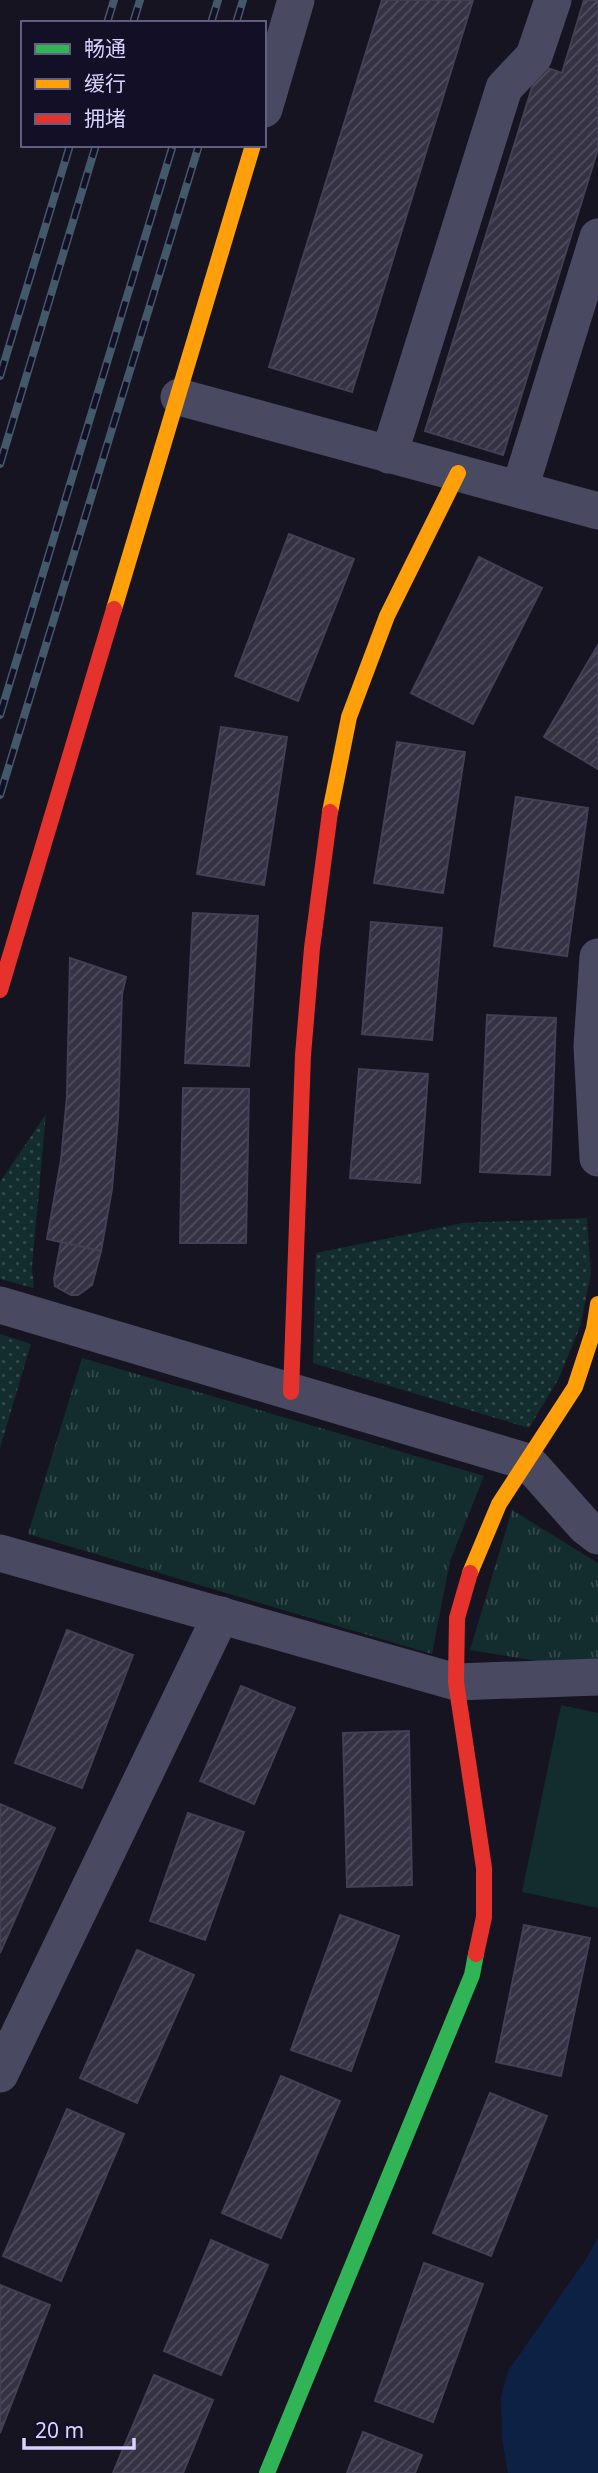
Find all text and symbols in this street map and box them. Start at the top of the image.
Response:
legend [21,21,266,147]
text: 畅通 [84,34,126,62]
text: 缓行 [84,69,126,97]
text: 拥堵 [84,104,126,132]
scale bar [24,2406,135,2450]
text: 20 m [35,2416,84,2444]

